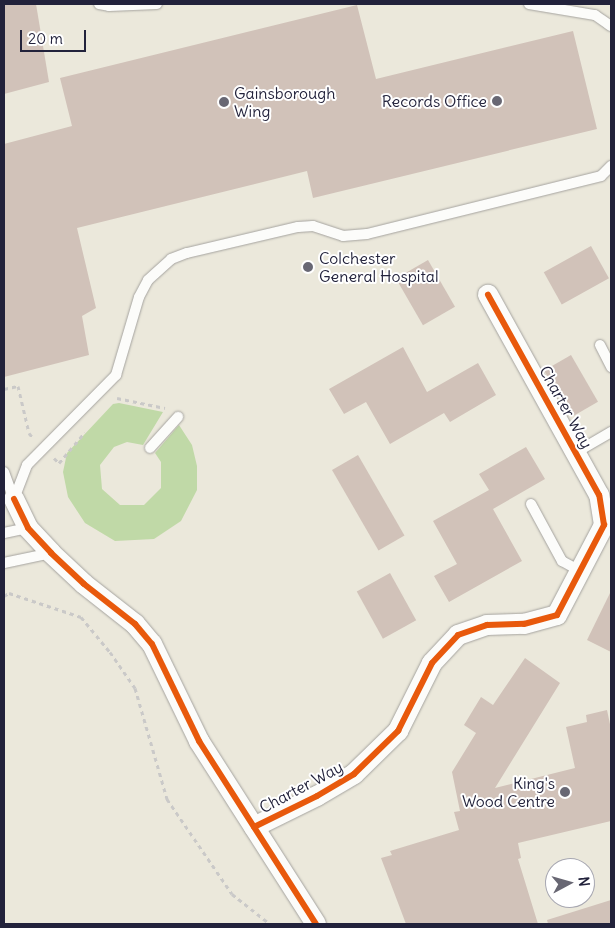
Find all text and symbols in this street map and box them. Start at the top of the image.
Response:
scale bar [22,20,89,52]
text: 20 m [28,29,63,48]
place label: Gainsborough Wing [234,83,335,121]
place label: Records Office [382,91,487,111]
marker: Records Office [491,95,503,107]
marker: Gainsborough Wing [218,96,230,108]
place label: Colchester General Hospital [319,248,439,286]
marker: Colchester General Hospital [301,260,315,274]
street label: Charter Way [535,362,597,452]
street label: Charter Way [256,757,346,817]
place label: King's Wood Centre [462,773,555,811]
marker: King's Wood Centre [559,786,571,798]
north arrow [545,858,595,908]
text: N [574,876,593,887]

